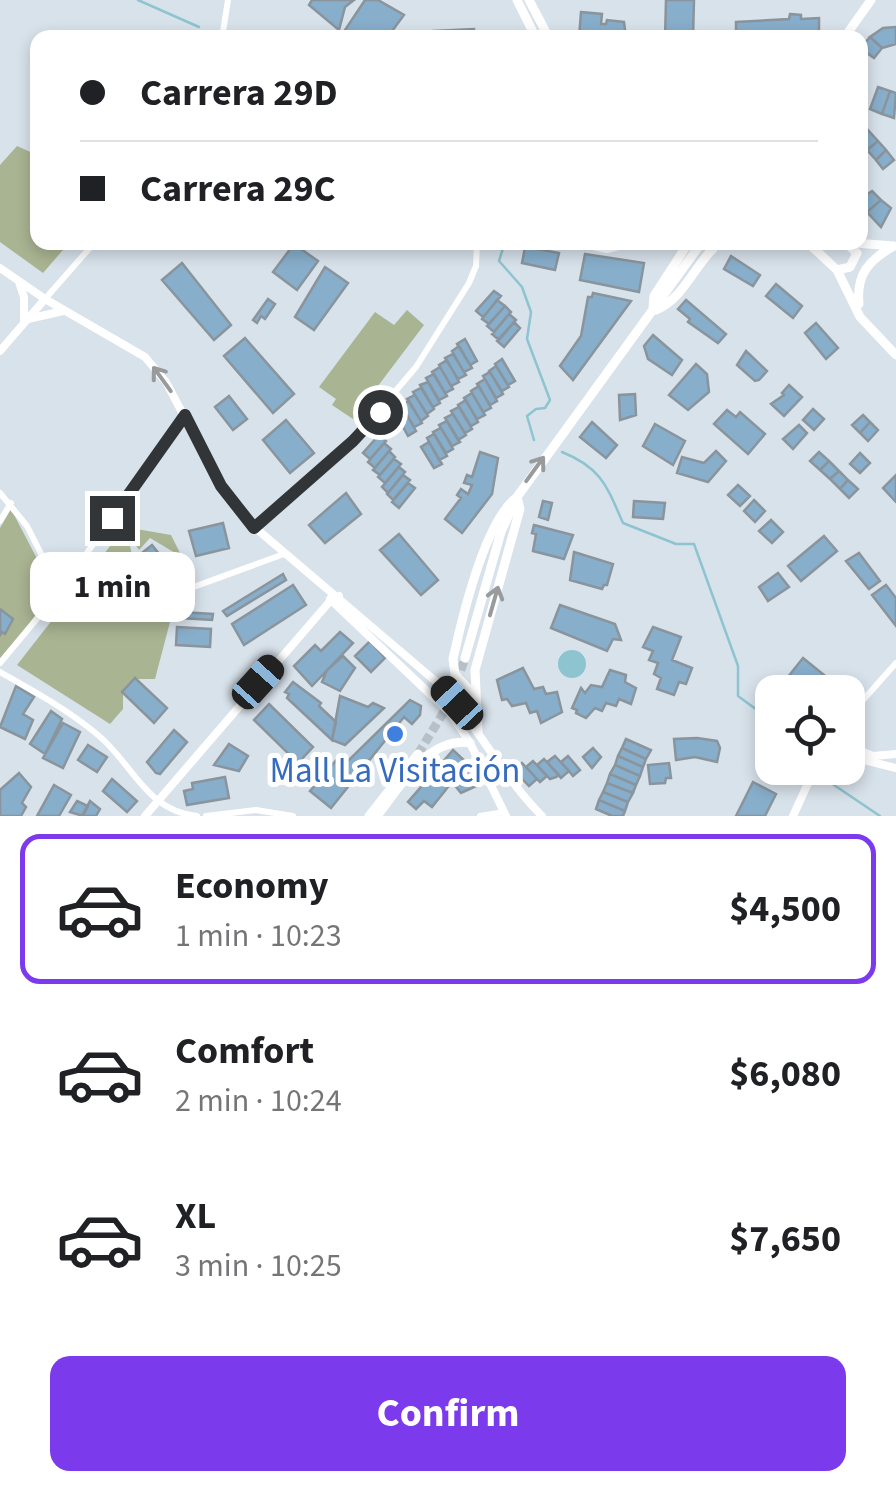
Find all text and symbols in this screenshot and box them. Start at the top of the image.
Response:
text: Carrera 29D [140,66,338,120]
text: Carrera 29C [140,162,336,216]
one-way arrow [152,366,173,393]
route start [358,390,403,435]
one-way arrow [525,456,546,483]
route end [90,496,135,541]
callout: 1 min [29,553,194,623]
text: 1 min [74,564,151,610]
one-way arrow [486,586,505,617]
car [227,650,289,714]
car [426,671,488,735]
map controls [755,675,865,785]
button: locate [755,675,865,785]
marker: Mall La Visitación [384,723,406,745]
place label: Mall La Visitación [270,746,520,796]
text: Economy [175,859,328,913]
icon: car [55,864,145,954]
text: $4,500 [729,882,841,936]
text: 1 min · 10:23 [175,913,342,959]
text: Comfort [175,1024,314,1078]
icon: car [55,1029,145,1119]
text: $6,080 [729,1047,841,1101]
text: 2 min · 10:24 [175,1078,342,1124]
text: XL [175,1189,216,1243]
icon: car [55,1194,145,1284]
text: $7,650 [729,1212,841,1266]
text: 3 min · 10:25 [175,1243,342,1289]
button: Confirm [50,1356,846,1471]

